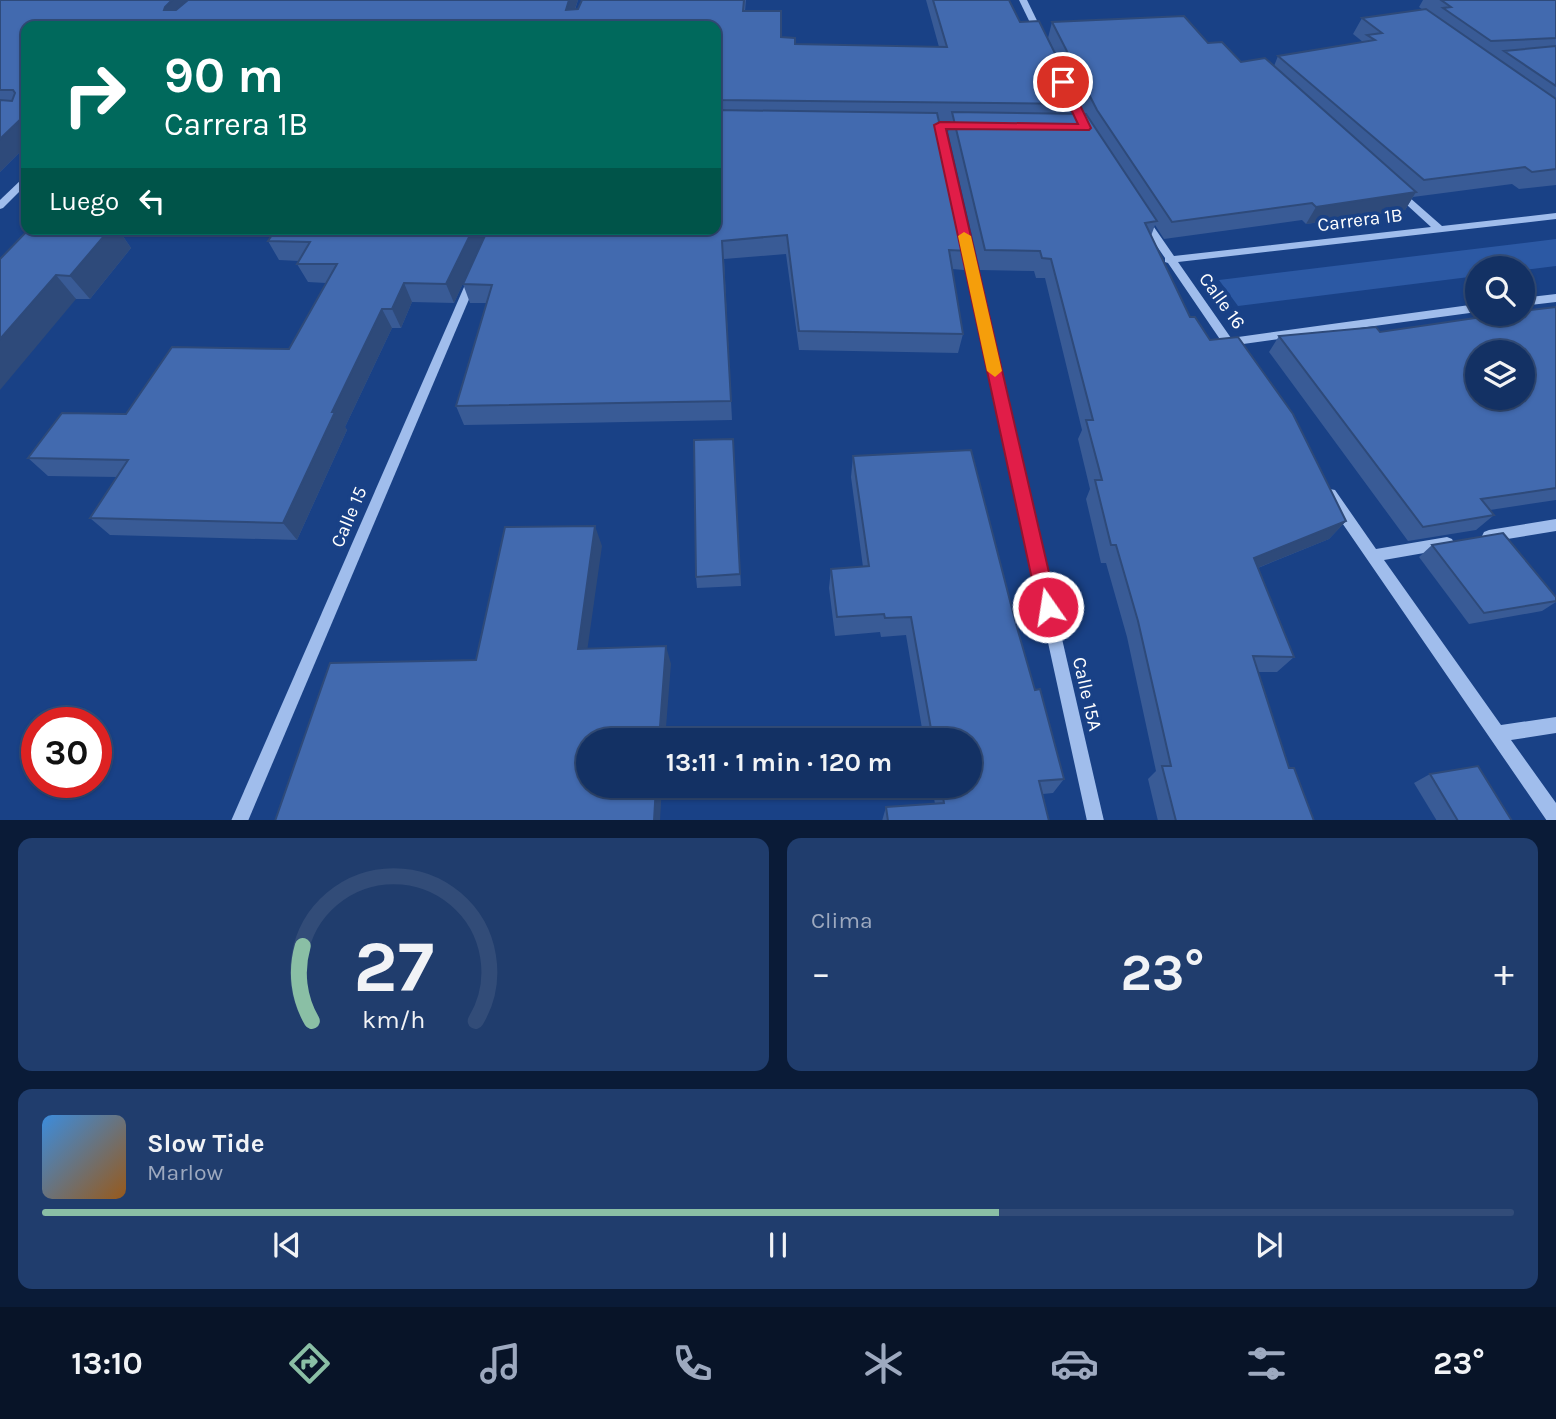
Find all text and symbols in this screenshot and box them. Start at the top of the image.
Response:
text: 90 m [164,47,284,104]
icon: right [49,49,140,140]
pin [1033,52,1093,112]
icon: arrive [1044,63,1082,101]
text: Carrera 1B [164,106,308,143]
icon: left [133,182,171,220]
text: Luego [49,186,119,217]
street label: Carrera 1B [1316,204,1404,236]
map controls [1465,256,1535,410]
button: search [1465,256,1535,326]
street label: Calle 16 [1194,269,1250,333]
button: layers [1465,340,1535,410]
street label: Calle 15 [326,483,372,551]
position arrow [1011,570,1085,644]
street label: Calle 15A [1068,655,1106,733]
speed limit sign: 30 [21,707,112,798]
text: 13:11 · 1 min · 120 m [666,747,892,778]
text: Clima [811,907,873,934]
text: 27 [353,924,434,1009]
text: 23° [1120,942,1205,1003]
text: − [811,951,831,996]
text: + [1494,951,1514,996]
text: km/h [362,1004,425,1033]
text: Slow Tide [147,1128,265,1159]
text: Marlow [147,1159,223,1186]
icon: previous [268,1226,306,1264]
icon: pause [759,1226,797,1264]
icon: next [1250,1226,1288,1264]
icon: directions [285,1339,334,1388]
icon: music [476,1339,525,1388]
icon: phone [668,1339,717,1388]
icon: climate [859,1339,908,1388]
icon: car [1050,1339,1099,1388]
icon: filters [1242,1339,1291,1388]
text: 13:10 [71,1345,143,1382]
text: 23° [1433,1345,1485,1382]

